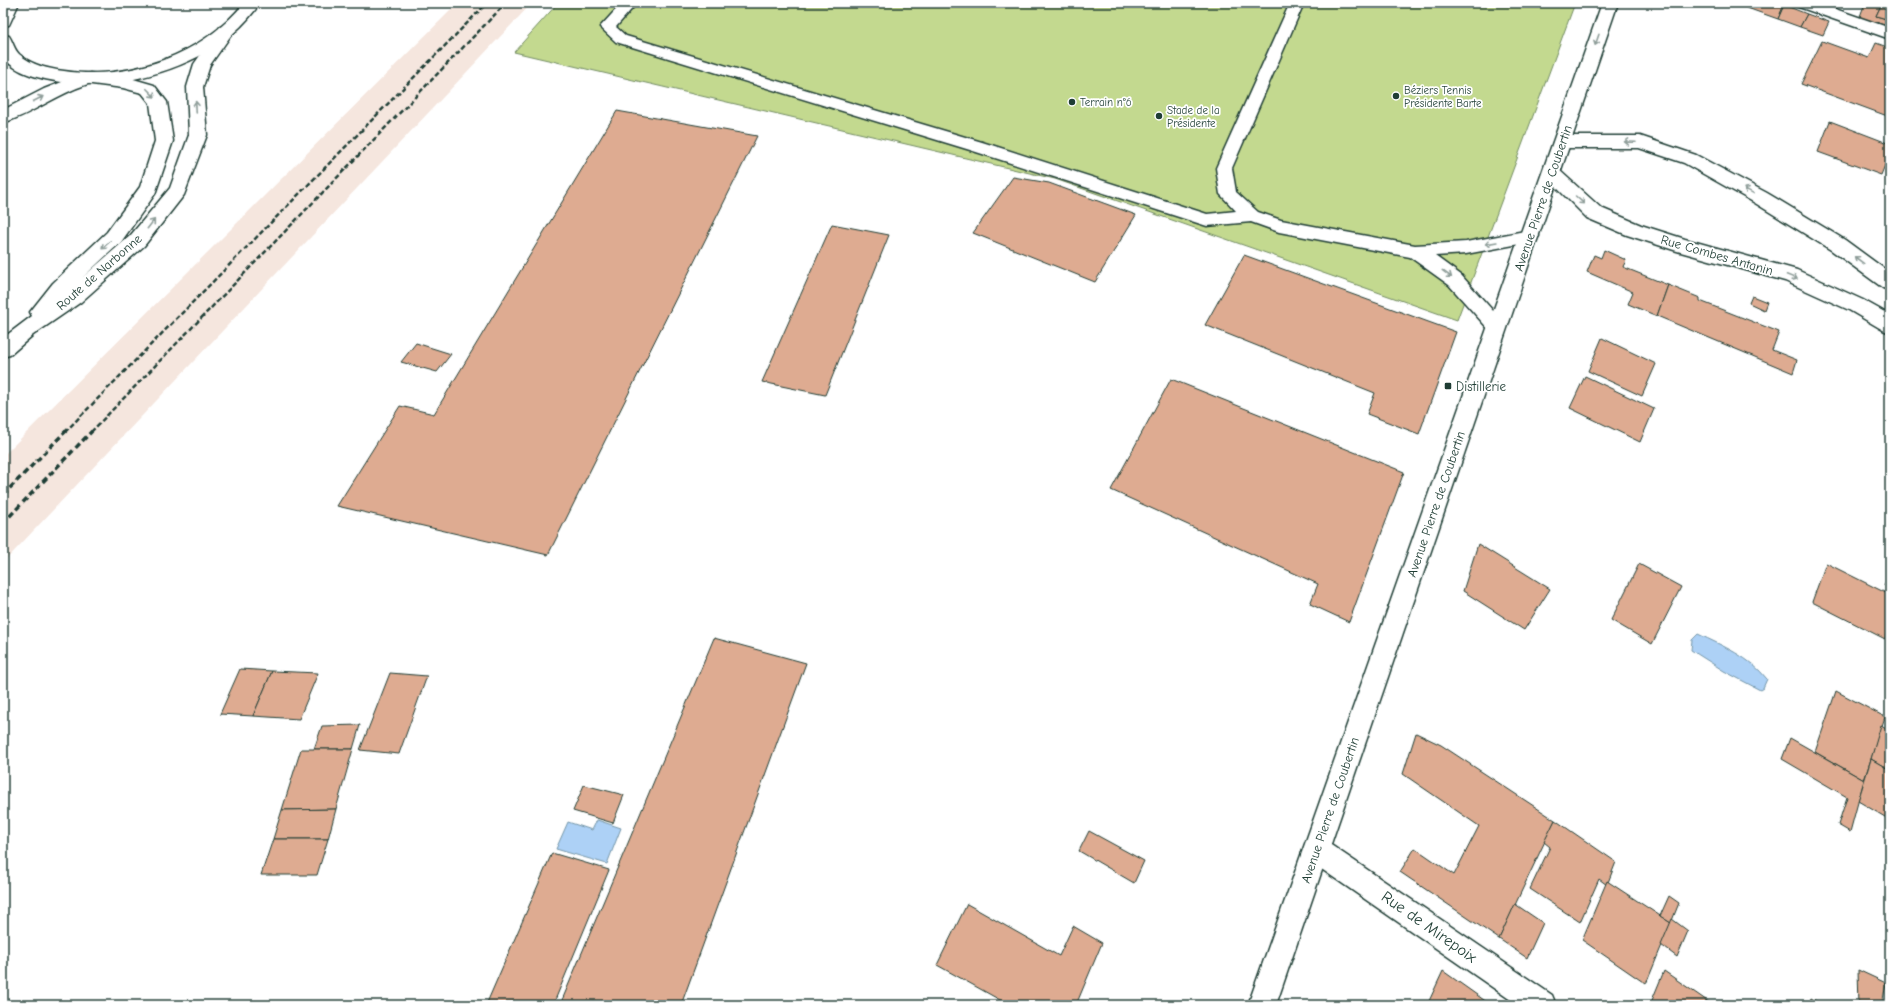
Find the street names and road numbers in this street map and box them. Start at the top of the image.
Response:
street label: Avenue Pierre de Coubertin [1511,123,1575,273]
street label: Route de Narbonne [53,231,145,313]
street label: Rue Combes Antanin [1659,232,1775,278]
street label: Avenue Pierre de Coubertin [1404,429,1468,579]
street label: Avenue Pierre de Coubertin [1298,735,1362,885]
street label: Rue de Mirepoix [1378,887,1480,967]

